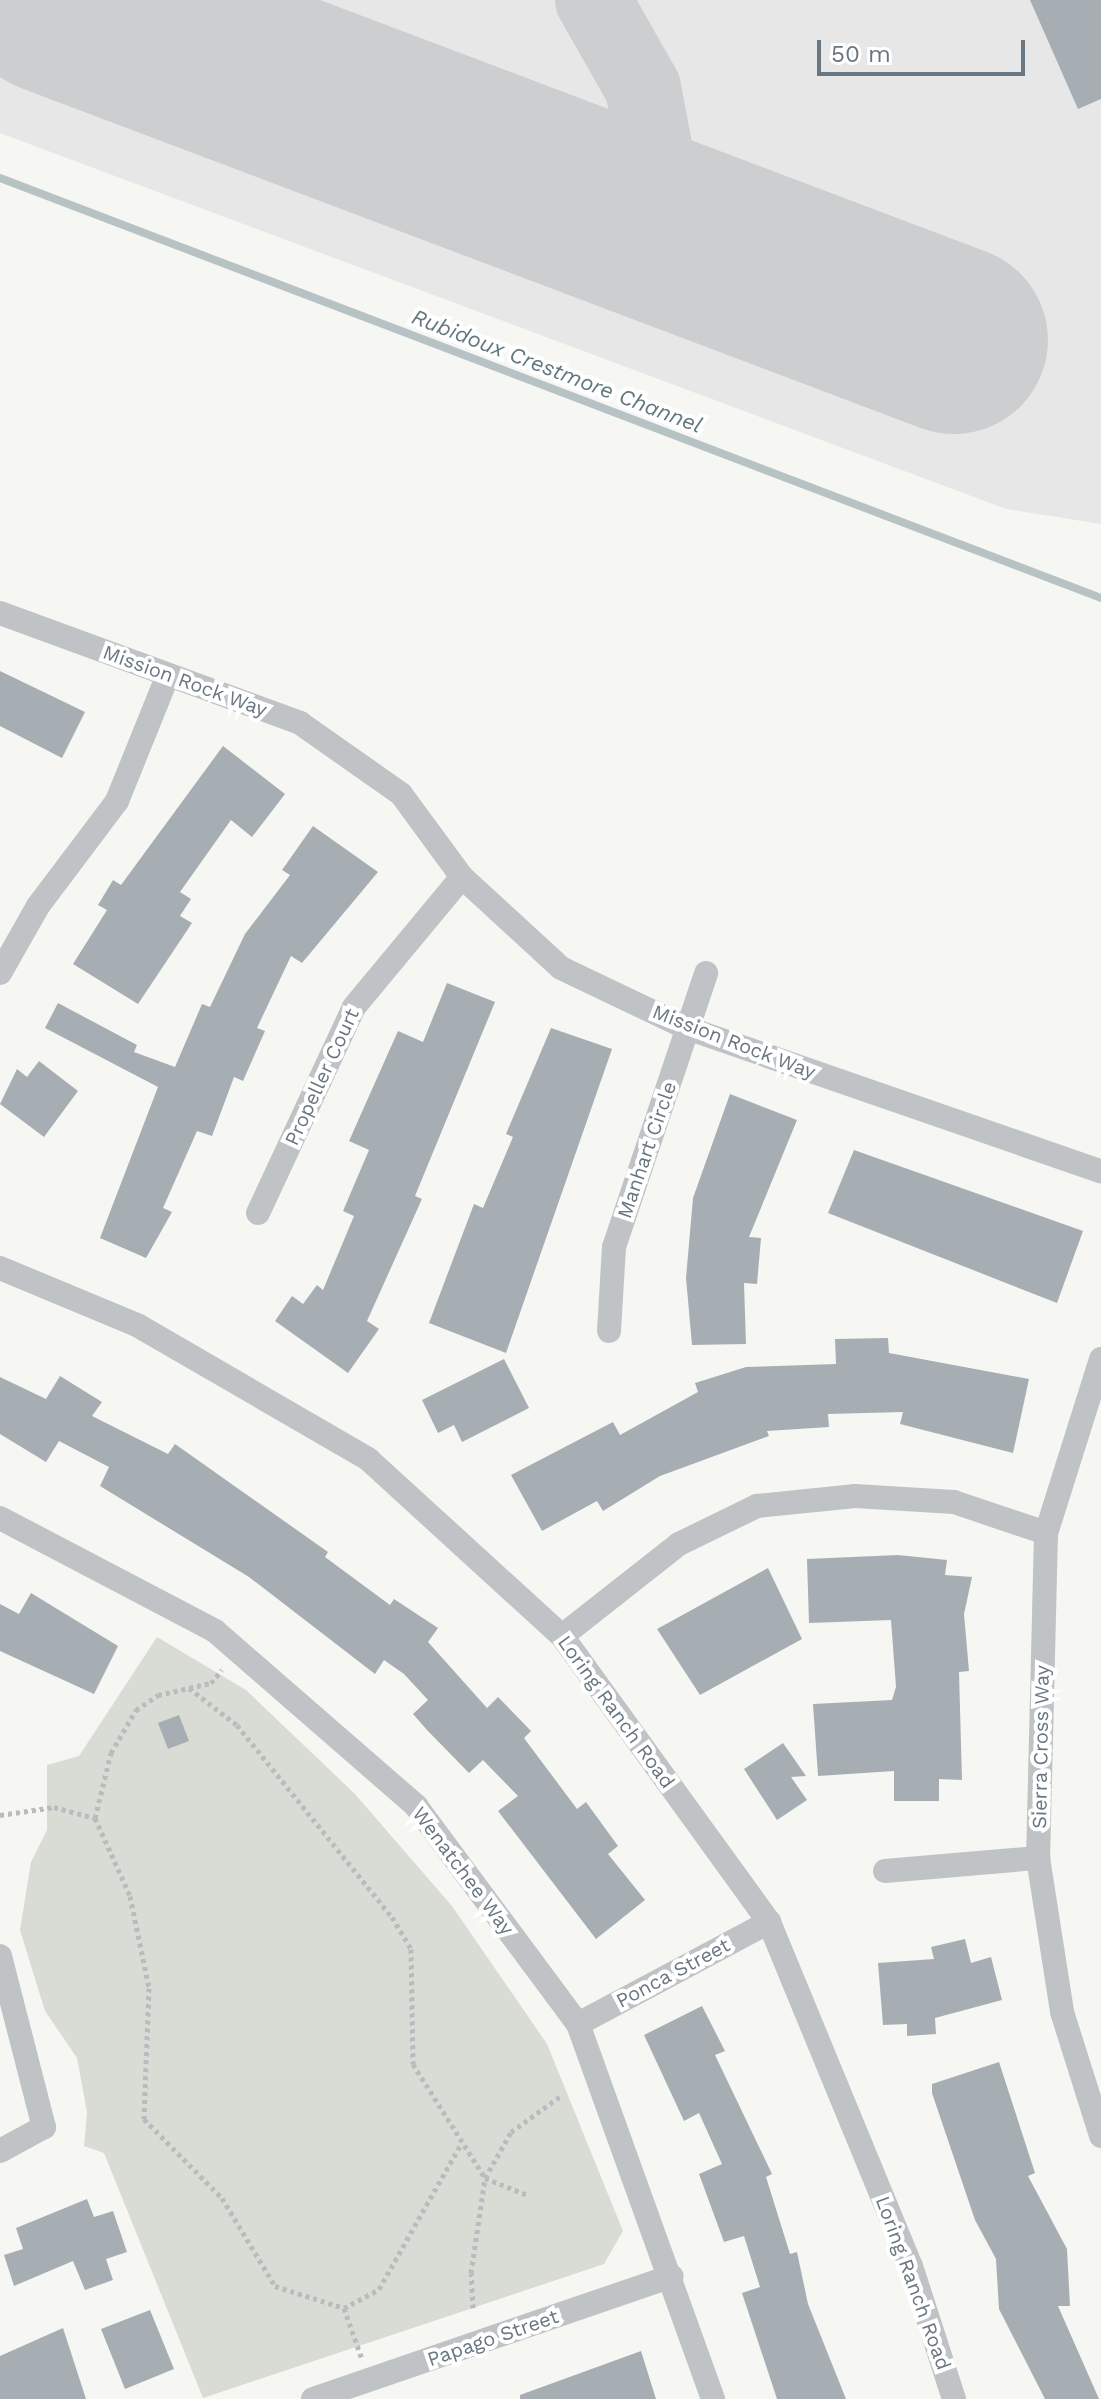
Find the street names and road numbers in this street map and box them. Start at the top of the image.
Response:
street label: Mission Rock Way [99,640,271,722]
street label: Mission Rock Way [649,1000,819,1084]
street label: Propeller Court [280,1004,364,1150]
street label: Manhart Circle [612,1079,682,1221]
street label: Loring Ranch Road [552,1631,680,1793]
street label: Sierra Cross Way [1028,1664,1054,1830]
street label: Wenatchee Way [407,1802,519,1940]
street label: Ponca Street [612,1933,734,2013]
street label: Loring Ranch Road [870,2193,956,2373]
street label: Papago Street [424,2304,562,2372]

